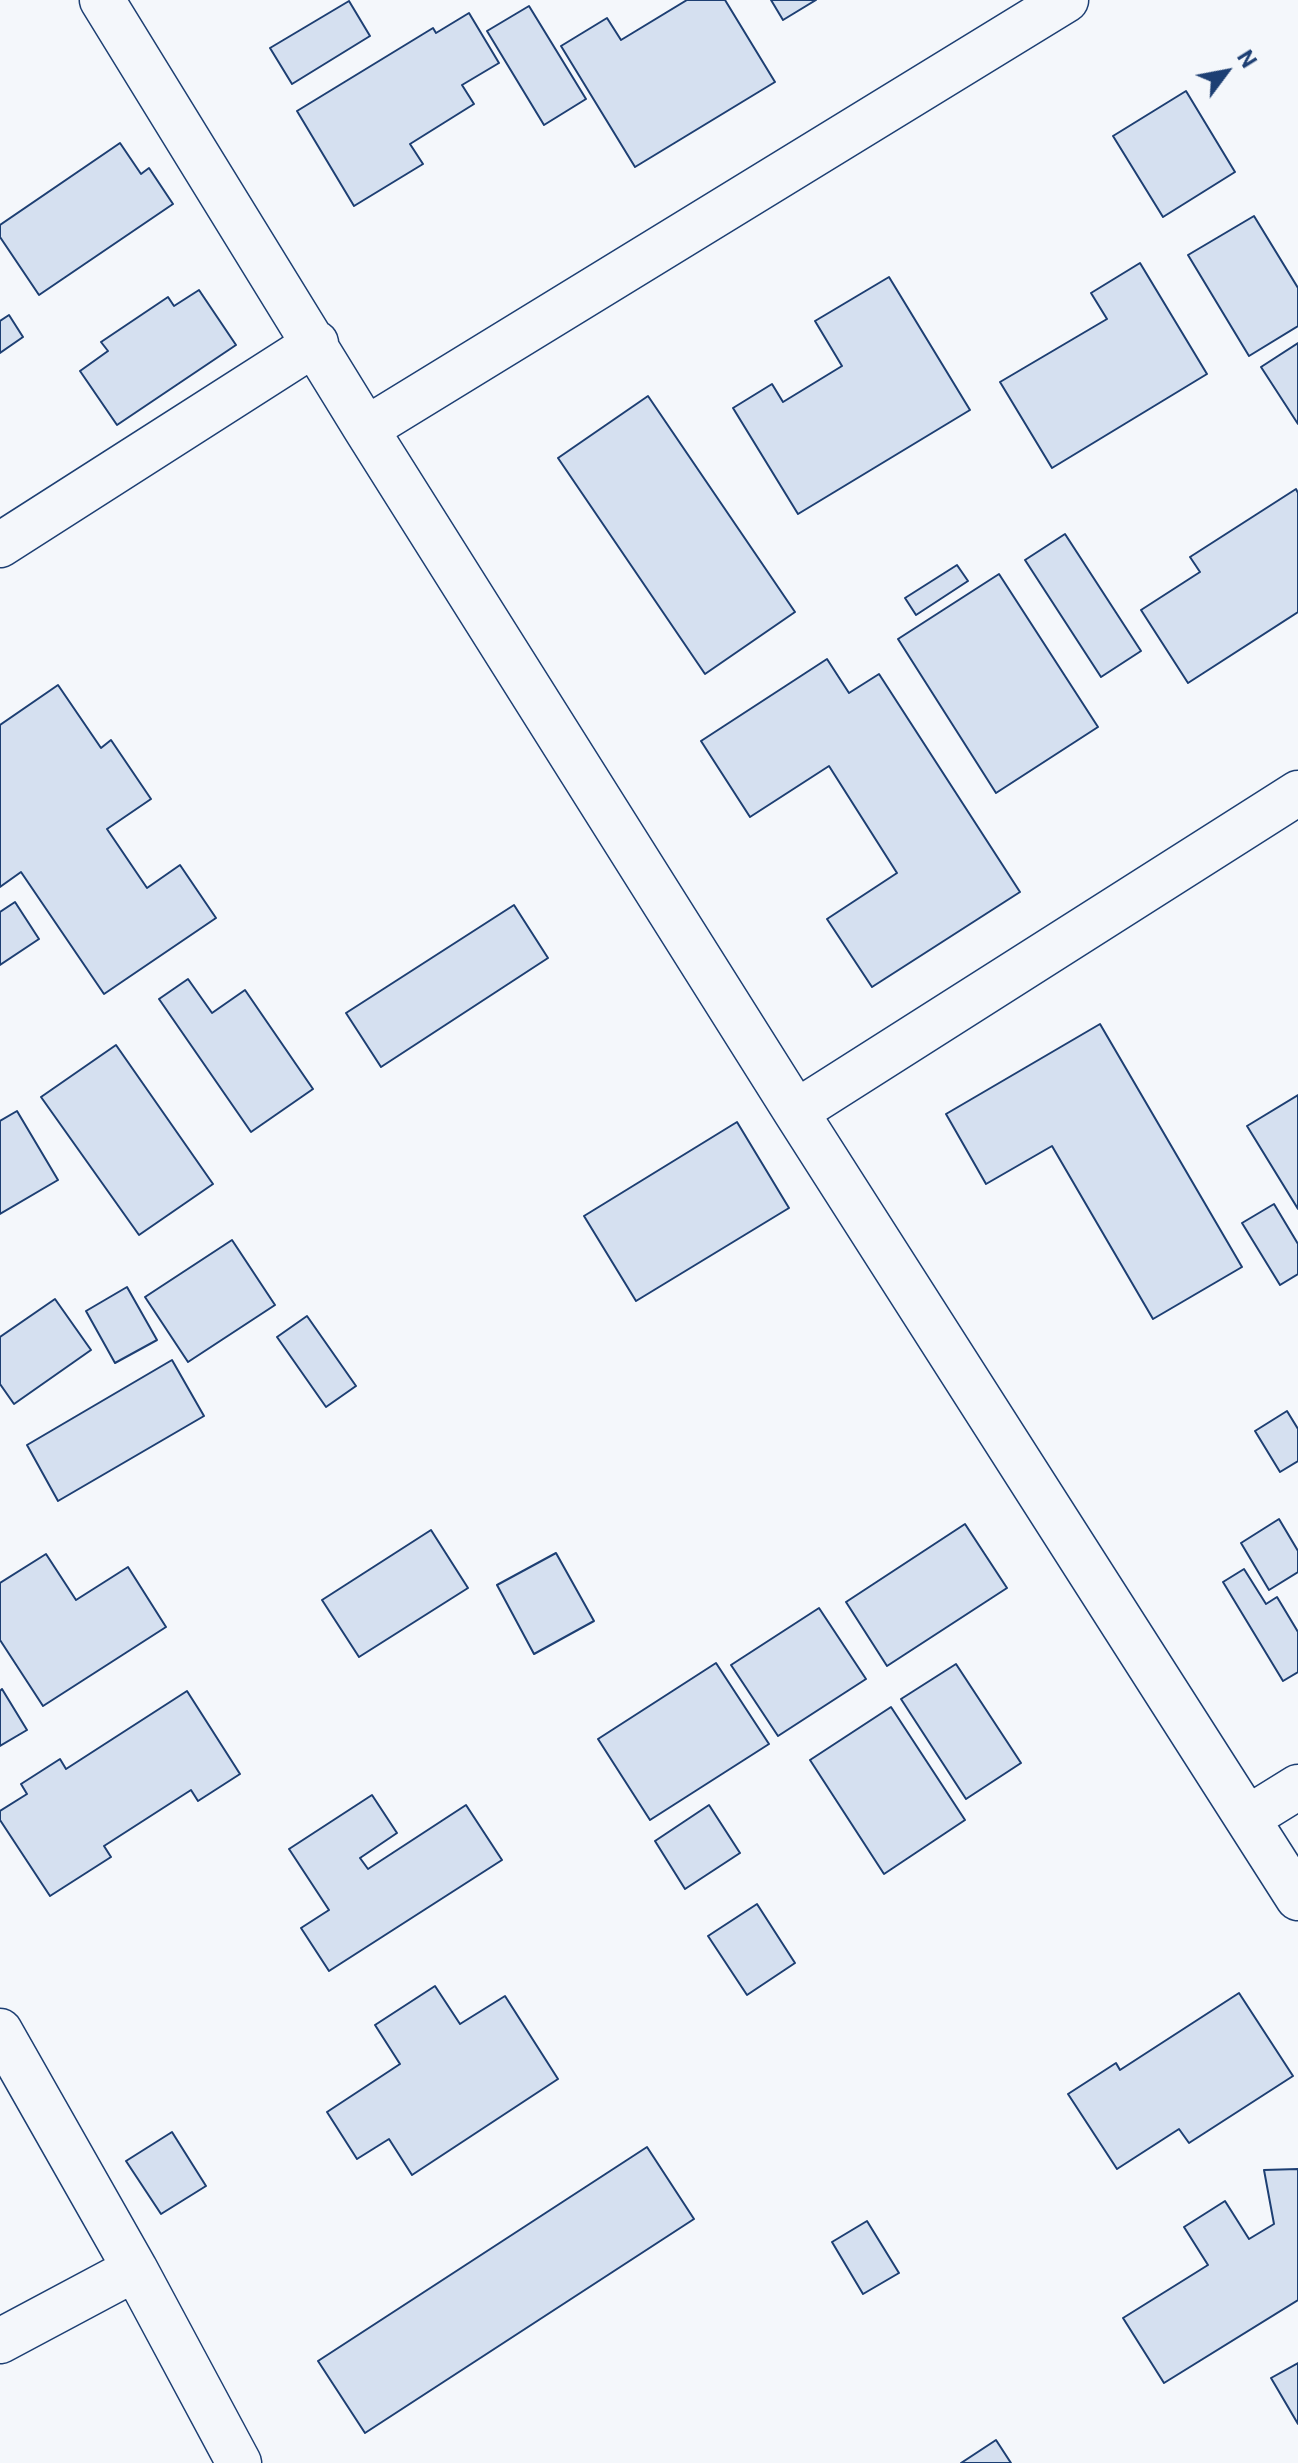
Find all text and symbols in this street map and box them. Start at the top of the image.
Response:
north arrow [1186,32,1266,112]
text: N [1232,46,1261,72]

